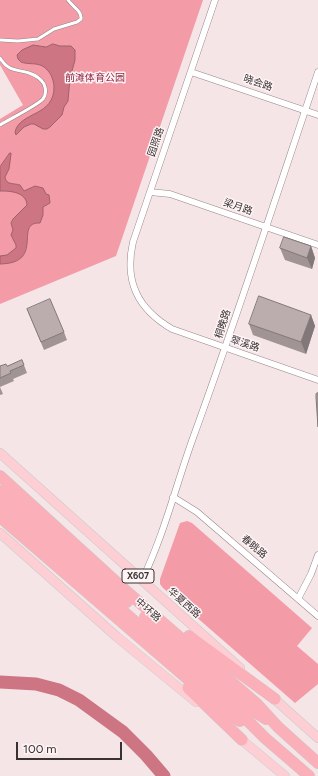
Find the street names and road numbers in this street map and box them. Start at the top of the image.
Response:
street label: 晓会路 [242,72,274,94]
street label: 园照路 [145,126,167,158]
street label: 梁月路 [222,196,254,218]
street label: 桐晚路 [213,308,233,340]
street label: 翠溪路 [229,334,261,354]
street label: 春眺路 [239,533,269,561]
road number: X607 [122,569,154,583]
street label: 华夏西路 [165,585,203,621]
street label: 中环路 [133,596,163,624]

